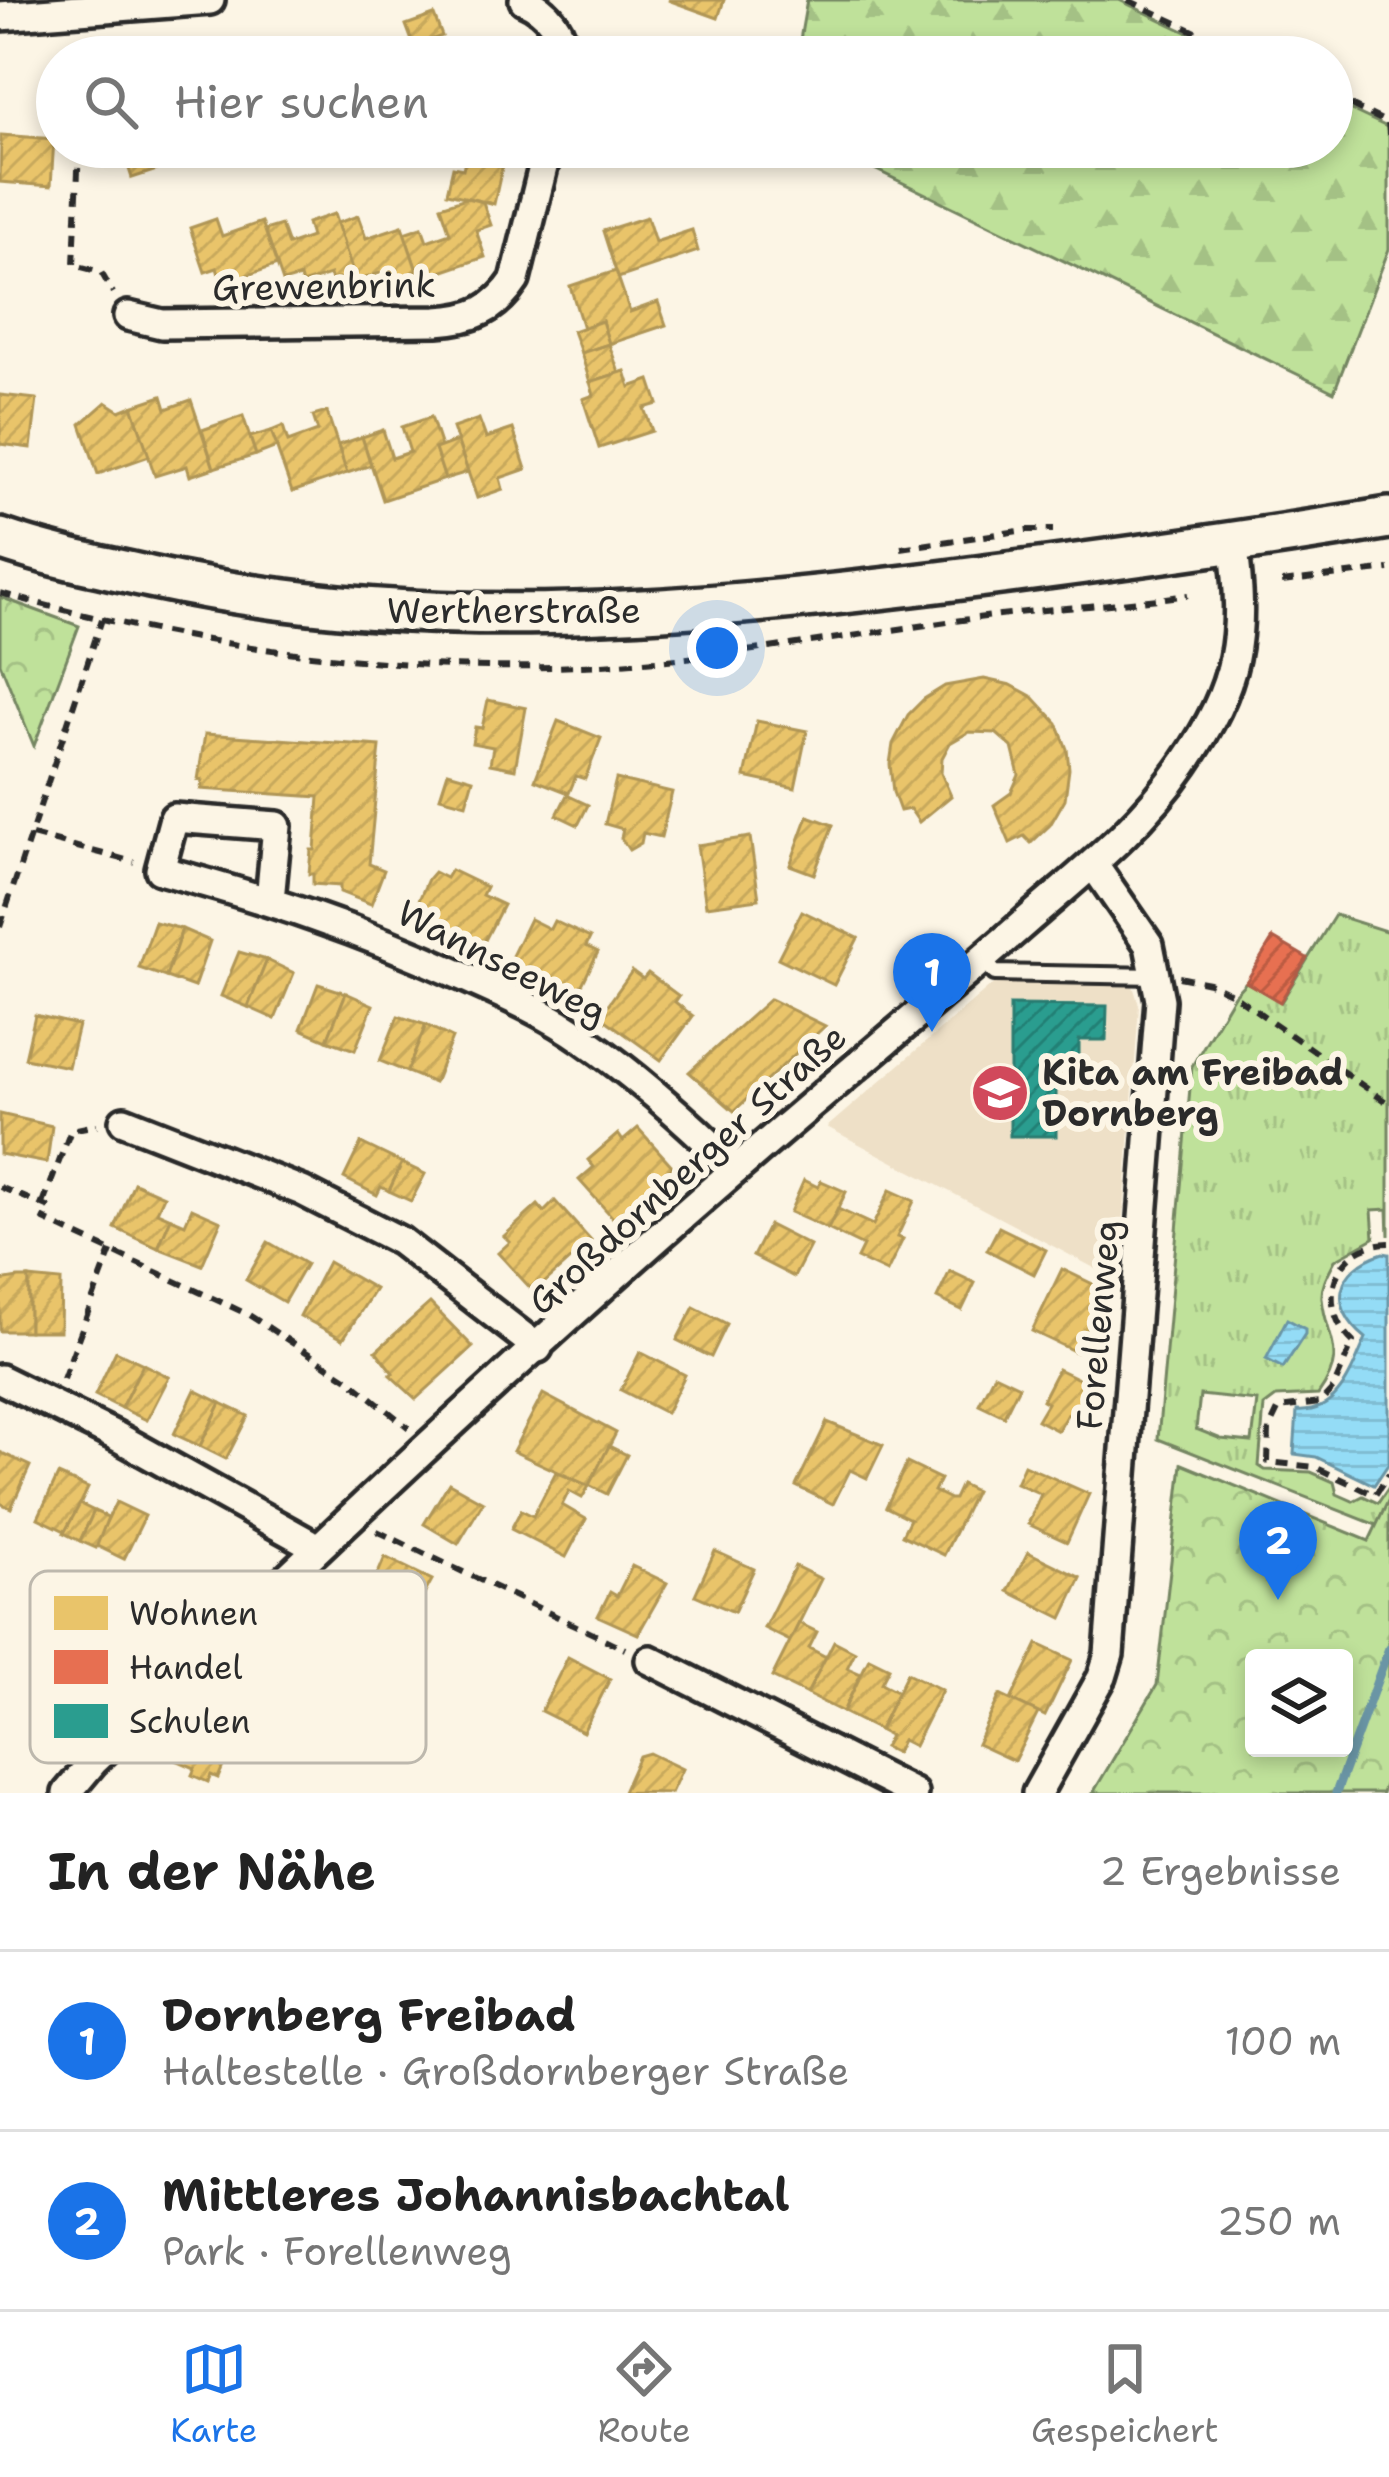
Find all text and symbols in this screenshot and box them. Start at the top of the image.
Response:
search box [36,36,1353,168]
icon: search [78,69,144,135]
text: Hier suchen [174,72,429,132]
street label: Grewenbrink [212,260,436,312]
street label: Wertherstraße [387,586,641,635]
your location [687,618,747,678]
street label: Wannseeweg [389,888,615,1036]
pin: 1 [893,933,971,1032]
street label: Großdornberger Straße [517,1013,857,1325]
place label: Kita am Freibad Dornberg [1042,1048,1344,1138]
school or university icon: Kita am Freibad Dornberg [969,1062,1031,1124]
street label: Forellenweg [1064,1218,1132,1432]
pin: 2 [1239,1501,1317,1600]
legend [30,1571,426,1763]
text: Wohnen [129,1591,258,1636]
text: Handel [129,1645,242,1690]
map controls [1245,1649,1353,1757]
button: layers [1245,1649,1353,1757]
text: Schulen [129,1699,251,1744]
text: In der Nähe [48,1837,376,1905]
text: 2 Ergebnisse [1100,1845,1341,1897]
text: Dornberg Freibad [162,1985,576,2045]
text: 1 [78,2015,96,2067]
text: 100 m [1225,2015,1341,2067]
text: Haltestelle · Großdornberger Straße [162,2045,849,2097]
text: Mittleres Johannisbachtal [162,2165,790,2225]
text: 2 [73,2195,101,2247]
text: 250 m [1217,2195,1341,2247]
text: Park · Forellenweg [162,2225,512,2277]
tab: Karte [170,2336,257,2453]
tab: Route [598,2336,691,2453]
tab: Gespeichert [1031,2336,1219,2453]

